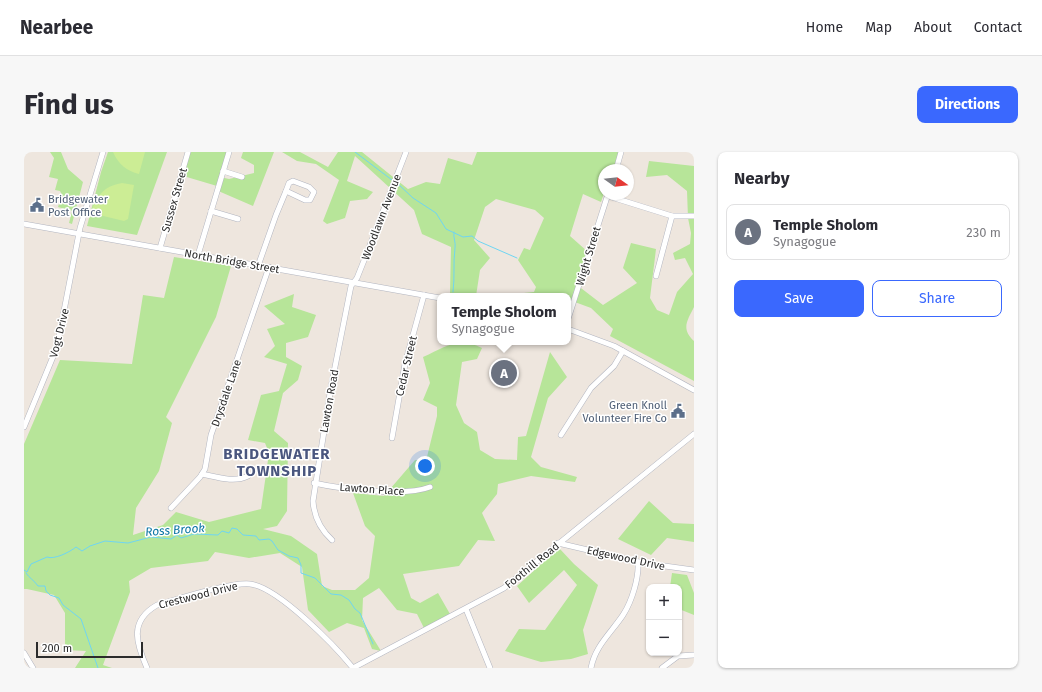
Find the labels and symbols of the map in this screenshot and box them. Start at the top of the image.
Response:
north arrow [598,164,634,200]
street label: Sussex Street [159,166,190,234]
street label: Woodlawn Avenue [359,172,404,262]
place label: Bridgewater Post Office [48,193,109,219]
public building icon: Bridgewater Post Office [29,197,45,213]
street label: Wight Street [573,225,604,287]
street label: North Bridge Street [183,247,281,276]
street label: Vogt Drive [47,307,72,359]
street label: Cedar Street [393,335,420,398]
street label: Drysdale Lane [209,358,244,428]
pin: A [491,358,517,388]
street label: Lawton Road [318,368,341,434]
place label: Green Knoll Volunteer Fire Co [582,399,667,425]
public building icon: Green Knoll Volunteer Fire Co [670,403,686,419]
district label: BRIDGEWATER TOWNSHIP [223,445,331,480]
your location [415,456,435,476]
street label: Lawton Place [339,481,405,498]
water label: Ross Brook [145,521,206,539]
street label: Foothill Road [503,540,562,591]
street label: Edgewood Drive [586,544,666,573]
street label: Crestwood Drive [157,579,239,612]
scale bar [36,640,143,659]

